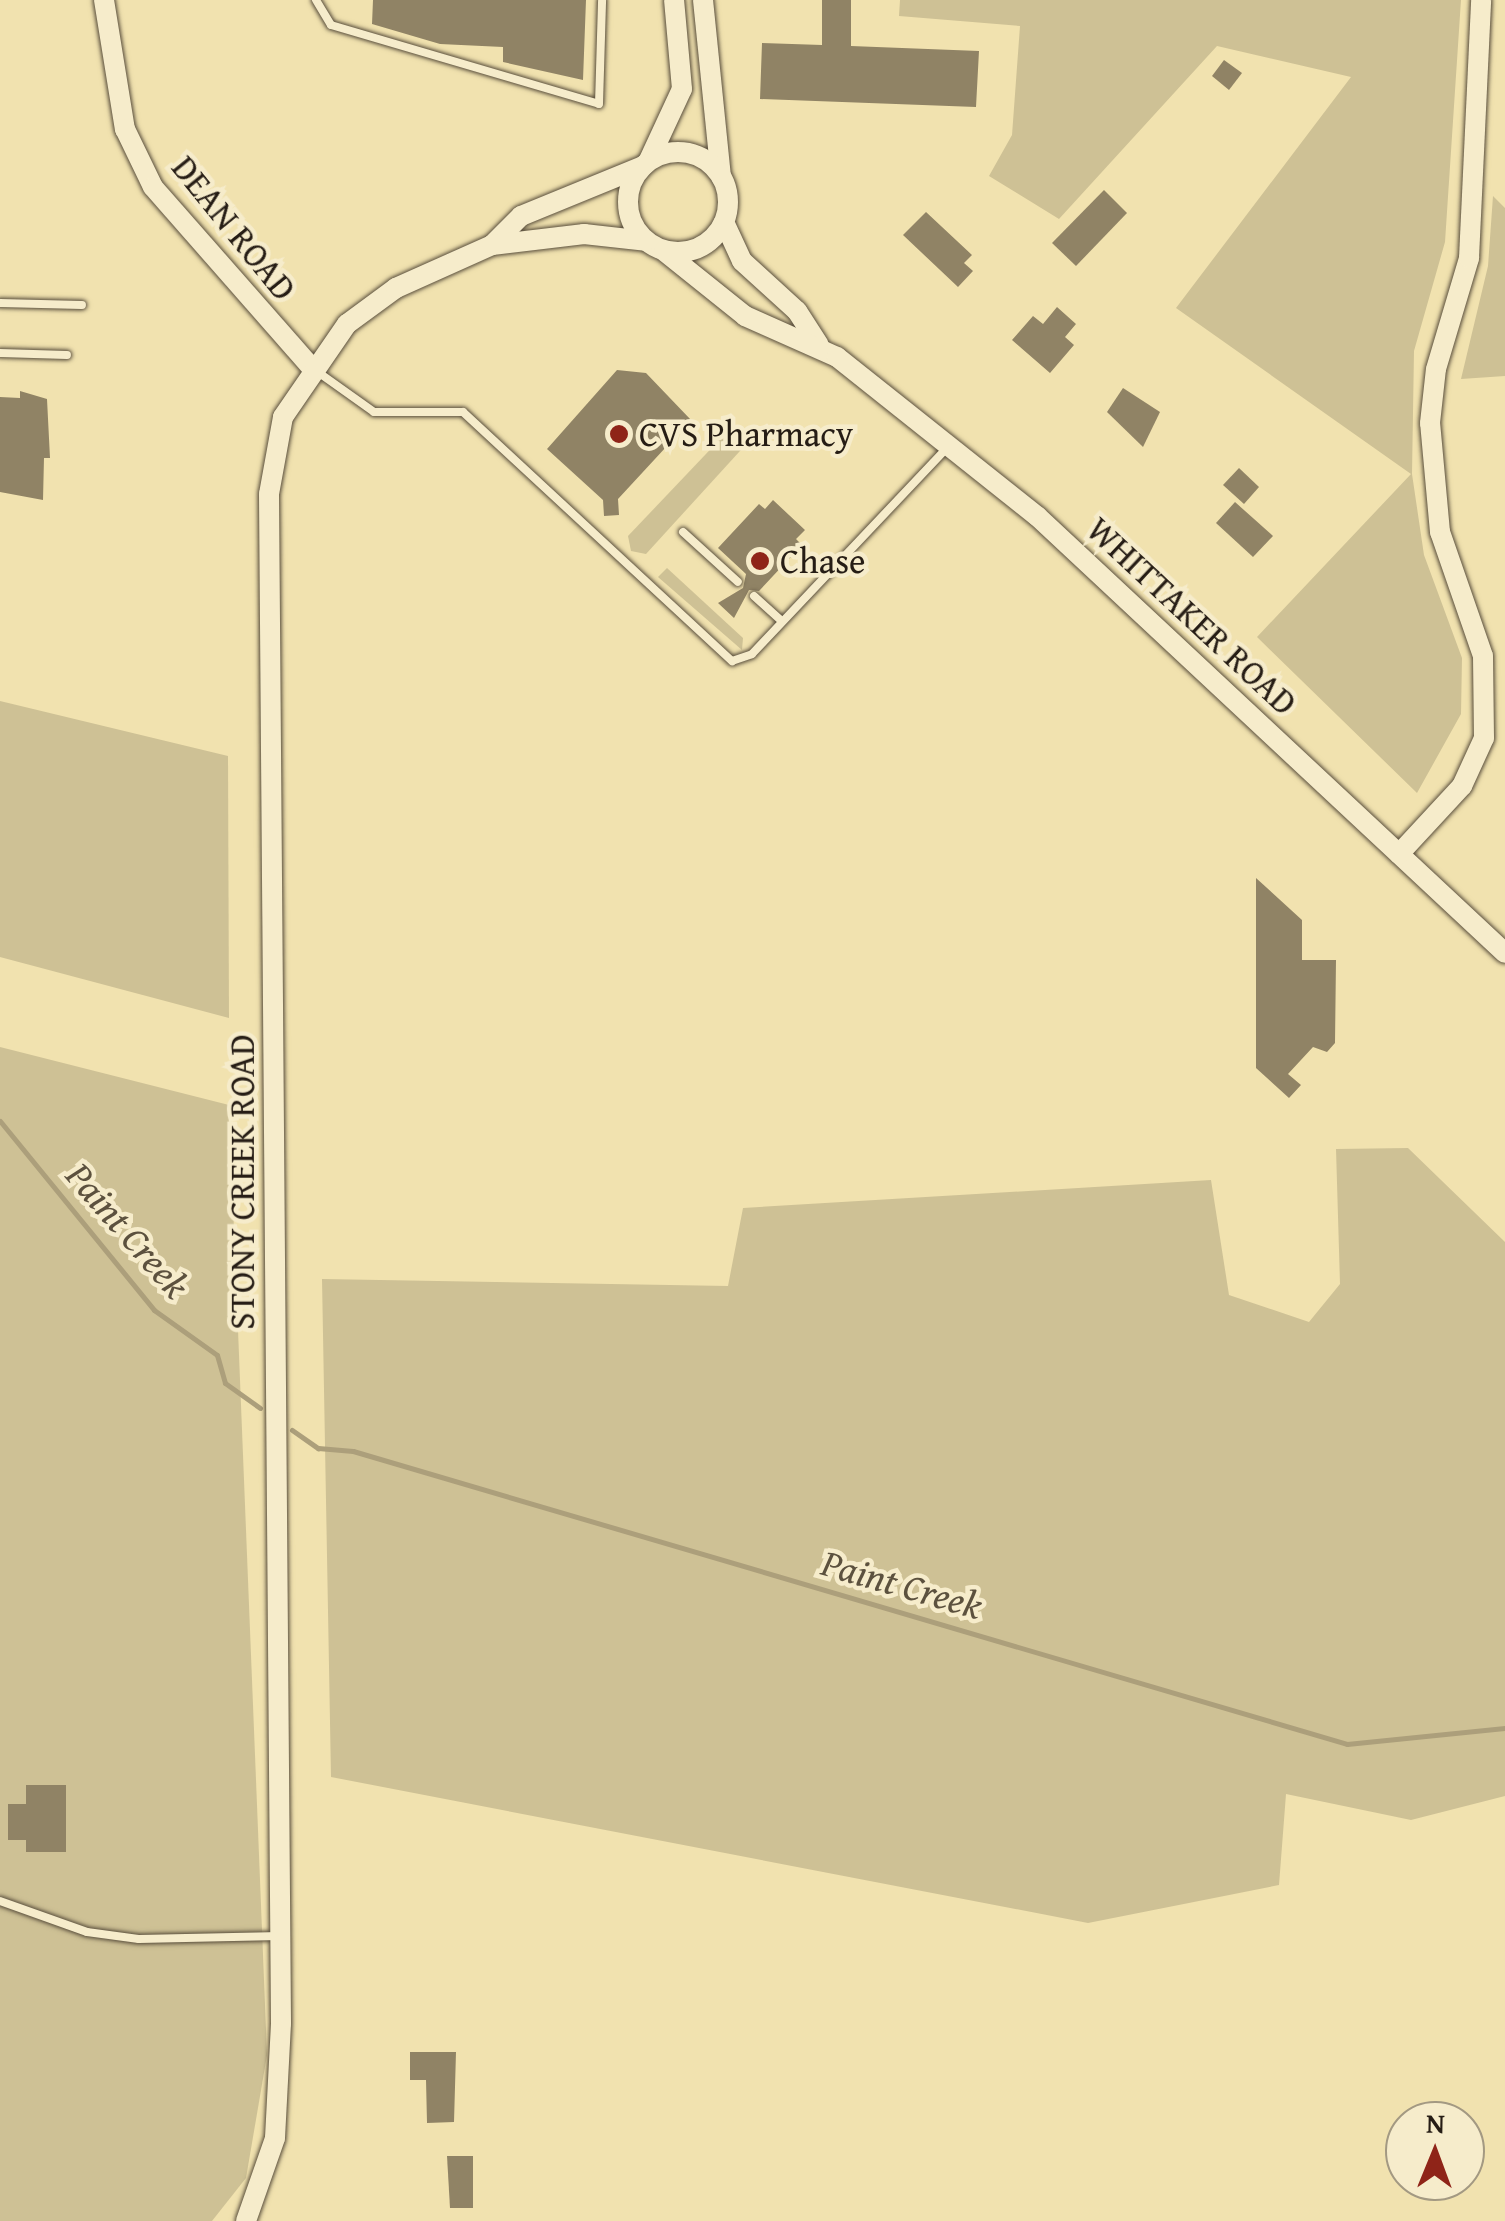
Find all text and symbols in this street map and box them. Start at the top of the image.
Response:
street label: DEAN ROAD [163,147,305,309]
place label: CVS Pharmacy [639,413,853,455]
marker: CVS Pharmacy [608,423,630,445]
street label: WHITTAKER ROAD [1078,508,1306,724]
place label: Chase [780,540,866,582]
marker: Chase [749,550,771,572]
street label: STONY CREEK ROAD [221,1034,263,1330]
water label: Paint Creek [57,1153,199,1307]
water label: Paint Creek [817,1539,987,1629]
north arrow [1385,2101,1485,2201]
text: N [1426,2102,1445,2143]

